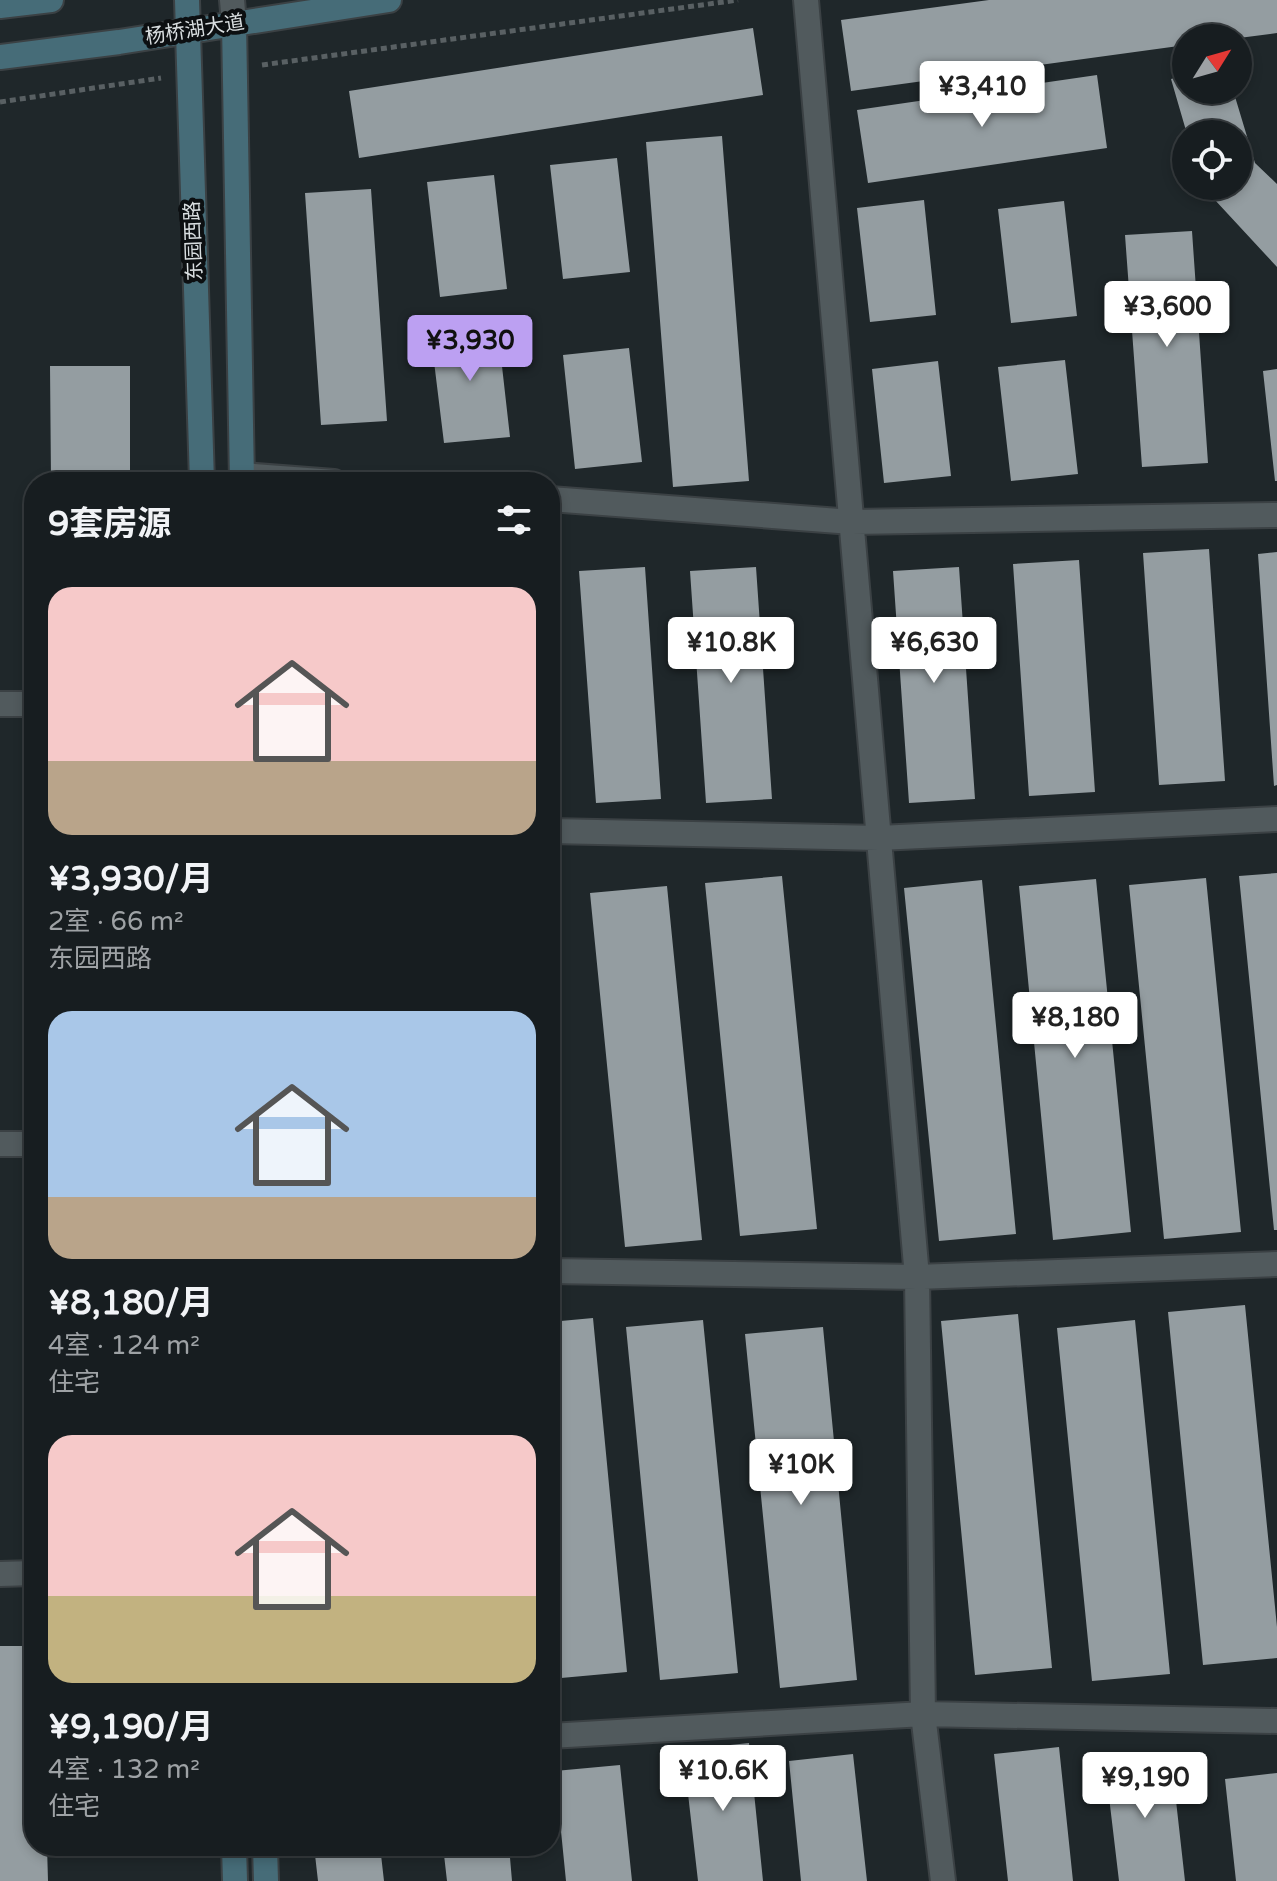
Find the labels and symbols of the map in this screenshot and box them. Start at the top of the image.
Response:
street label: 杨桥湖大道 [144,10,246,50]
north arrow [1172,24,1252,104]
pin: ¥3,410 [917,61,1047,129]
street label: 东园西路 [181,201,207,281]
pin: ¥3,600 [1102,281,1232,349]
pin: ¥3,930 [405,315,535,383]
pin: ¥10.8K [666,617,796,685]
pin: ¥6,630 [869,617,999,685]
pin: ¥8,180 [1010,992,1140,1060]
pin: ¥10K [754,1439,848,1507]
pin: ¥10.6K [658,1745,788,1813]
pin: ¥9,190 [1080,1752,1210,1820]

